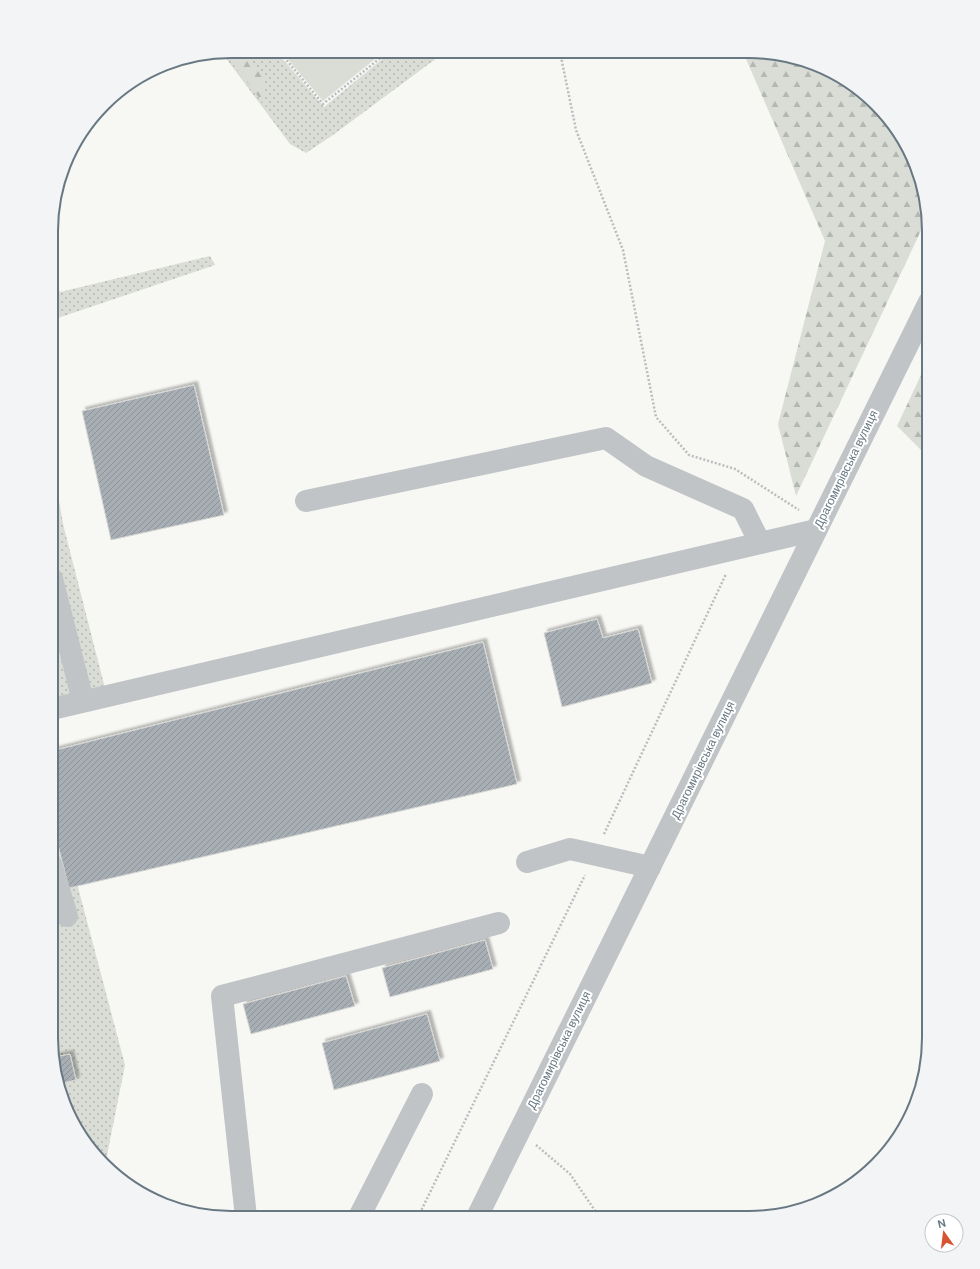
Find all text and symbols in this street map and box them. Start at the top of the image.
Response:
street label: Драгомирівська вулиця [810,407,882,531]
street label: Драгомирівська вулиця [667,698,739,822]
street label: Драгомирівська вулиця [523,988,595,1112]
north arrow [924,1213,964,1253]
text: N [936,1216,947,1231]

